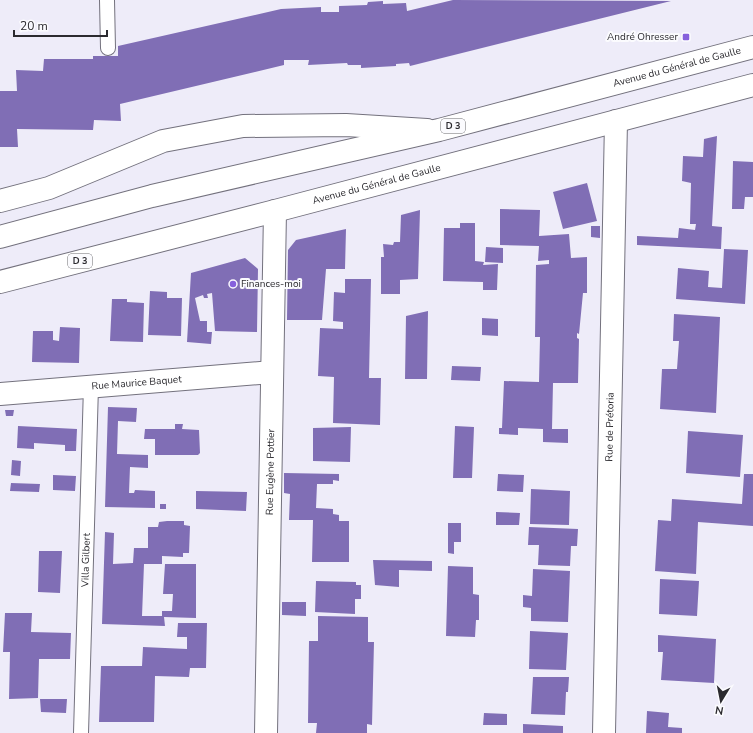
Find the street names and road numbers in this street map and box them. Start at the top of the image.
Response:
street label: Avenue du Général de Gaulle [611,43,742,91]
road number: D 3 [441,119,465,133]
street label: Avenue du Général de Gaulle [311,161,442,208]
road number: D 3 [68,254,92,268]
street label: Rue Maurice Baquet [91,372,183,394]
street label: Rue de Prétoria [602,392,618,462]
street label: Rue Eugène Pottier [263,428,278,515]
street label: Villa Gilbert [78,532,94,588]

